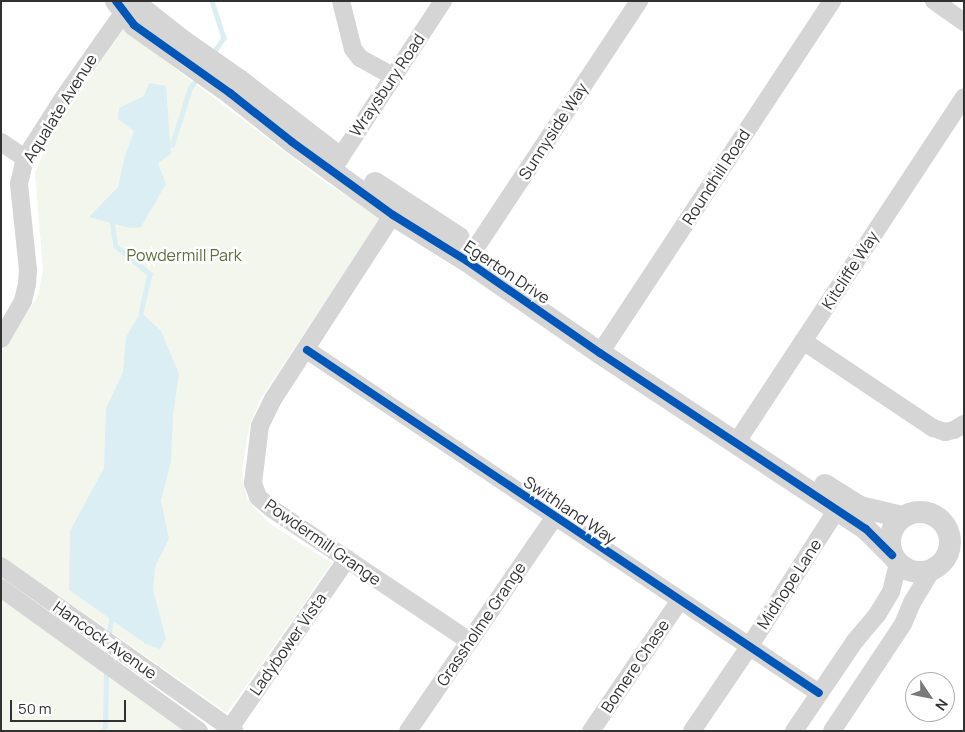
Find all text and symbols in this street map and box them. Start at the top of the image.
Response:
street label: Wraysbury Road [346,30,428,140]
street label: Aqualate Avenue [19,50,101,166]
street label: Sunnyside Way [515,79,591,183]
street label: Roundhill Road [678,126,754,228]
street label: Kitcliffe Way [818,227,882,313]
street label: Egerton Drive [460,236,554,308]
park label: Powdermill Park [126,245,242,265]
street label: Swithland Way [520,472,620,548]
street label: Powdermill Grange [261,495,385,589]
street label: Midhope Lane [753,535,825,633]
street label: Grassholme Grange [432,558,530,690]
street label: Ladybower Vista [246,589,330,699]
street label: Hancock Avenue [49,597,161,683]
street label: Bomere Chase [597,616,673,716]
north arrow [905,672,955,722]
scale bar [12,690,129,722]
text: N [931,696,953,715]
text: 50 m [18,698,52,719]

